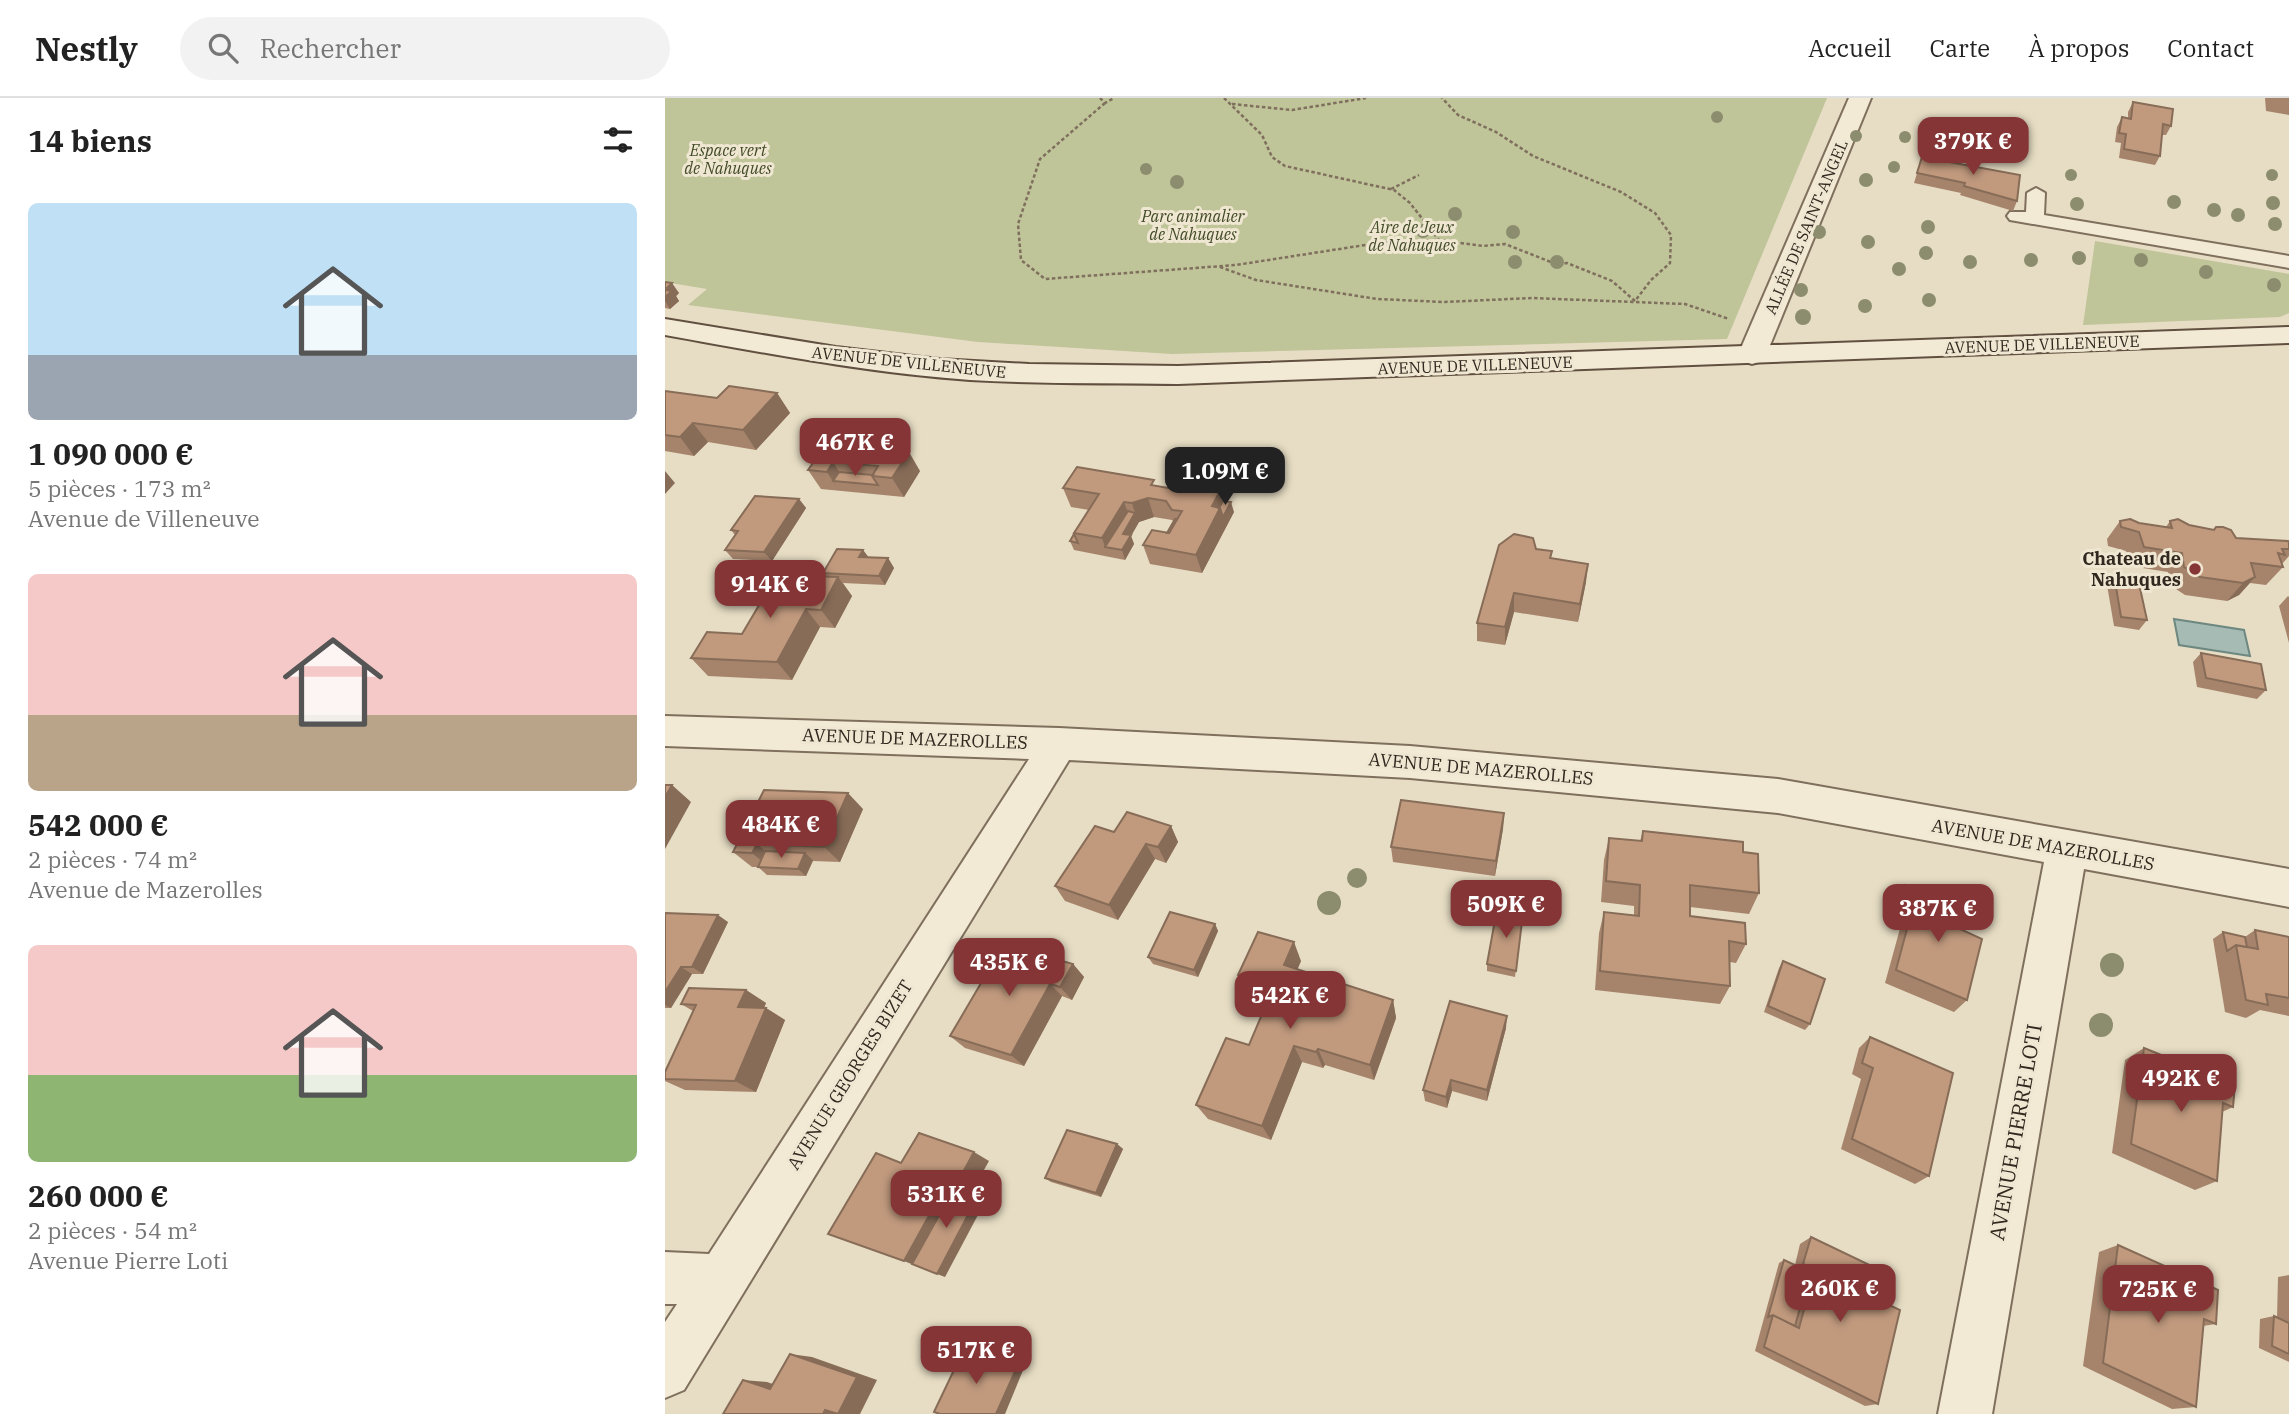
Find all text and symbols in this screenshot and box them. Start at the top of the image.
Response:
search box [180,17,670,80]
text: Nestly [35,27,138,70]
icon: search [204,29,242,67]
text: Rechercher [260,31,401,65]
text: Accueil [1808,32,1892,64]
text: Carte [1930,32,1990,64]
text: À propos [2028,32,2129,64]
text: Contact [2167,32,2254,64]
pin: 379K € [1916,118,2030,177]
text: 14 biens [28,121,152,160]
icon: filters [599,121,637,159]
text: 379K € [1934,125,2012,155]
street label: ALLÉE DE SAINT-ANGEL [1759,136,1852,317]
park label: Espace vert de Nahuques [684,140,772,178]
park label: Parc animalier de Nahuques [1140,206,1246,244]
park label: Aire de Jeux de Nahuques [1368,217,1456,255]
icon: home [270,248,396,374]
street label: AVENUE DE VILLENEUVE [1944,331,2140,357]
street label: AVENUE DE VILLENEUVE [811,342,1007,382]
street label: AVENUE DE VILLENEUVE [1377,352,1573,378]
pin: 467K € [798,418,912,478]
text: 467K € [816,426,894,456]
text: 1 090 000 € [28,434,194,473]
pin: 1.09M € [1160,448,1290,507]
text: 1.09M € [1181,455,1269,485]
text: 5 pièces · 173 m² [28,473,211,503]
text: Avenue de Villeneuve [28,503,260,533]
place label: Chateau de Nahuques [2082,547,2181,591]
pin: 914K € [713,560,827,620]
marker: Chateau de Nahuques [2187,561,2203,577]
text: 914K € [731,568,809,598]
icon: home [270,619,396,745]
street label: AVENUE DE MAZEROLLES [802,723,1028,754]
street label: AVENUE DE MAZEROLLES [1368,747,1594,790]
pin: 484K € [724,800,838,860]
text: 542 000 € [28,805,169,844]
text: 484K € [742,808,820,838]
street label: AVENUE DE MAZEROLLES [1930,814,2156,875]
text: 2 pièces · 74 m² [28,844,197,874]
text: Avenue de Mazerolles [28,874,263,904]
pin: 509K € [1449,880,1563,940]
pin: 387K € [1881,884,1995,944]
text: 509K € [1467,888,1545,918]
text: 387K € [1899,892,1977,922]
pin: 435K € [952,939,1066,998]
text: 435K € [970,946,1048,976]
pin: 542K € [1233,972,1347,1031]
street label: AVENUE GEORGES BIZET [782,975,918,1174]
text: 542K € [1251,979,1329,1009]
icon: home [270,990,396,1116]
street label: AVENUE PIERRE LOTI [1982,1021,2048,1242]
pin: 492K € [2124,1054,2238,1114]
text: 492K € [2142,1062,2220,1092]
pin: 531K € [889,1170,1003,1230]
text: 260 000 € [28,1176,169,1215]
text: 531K € [907,1178,985,1208]
text: 2 pièces · 54 m² [28,1215,197,1245]
text: Avenue Pierre Loti [28,1245,228,1275]
pin: 260K € [1783,1264,1897,1324]
pin: 725K € [2101,1266,2215,1325]
text: 260K € [1801,1272,1879,1302]
text: 725K € [2119,1273,2197,1303]
pin: 517K € [919,1326,1033,1386]
text: 517K € [937,1334,1015,1364]

